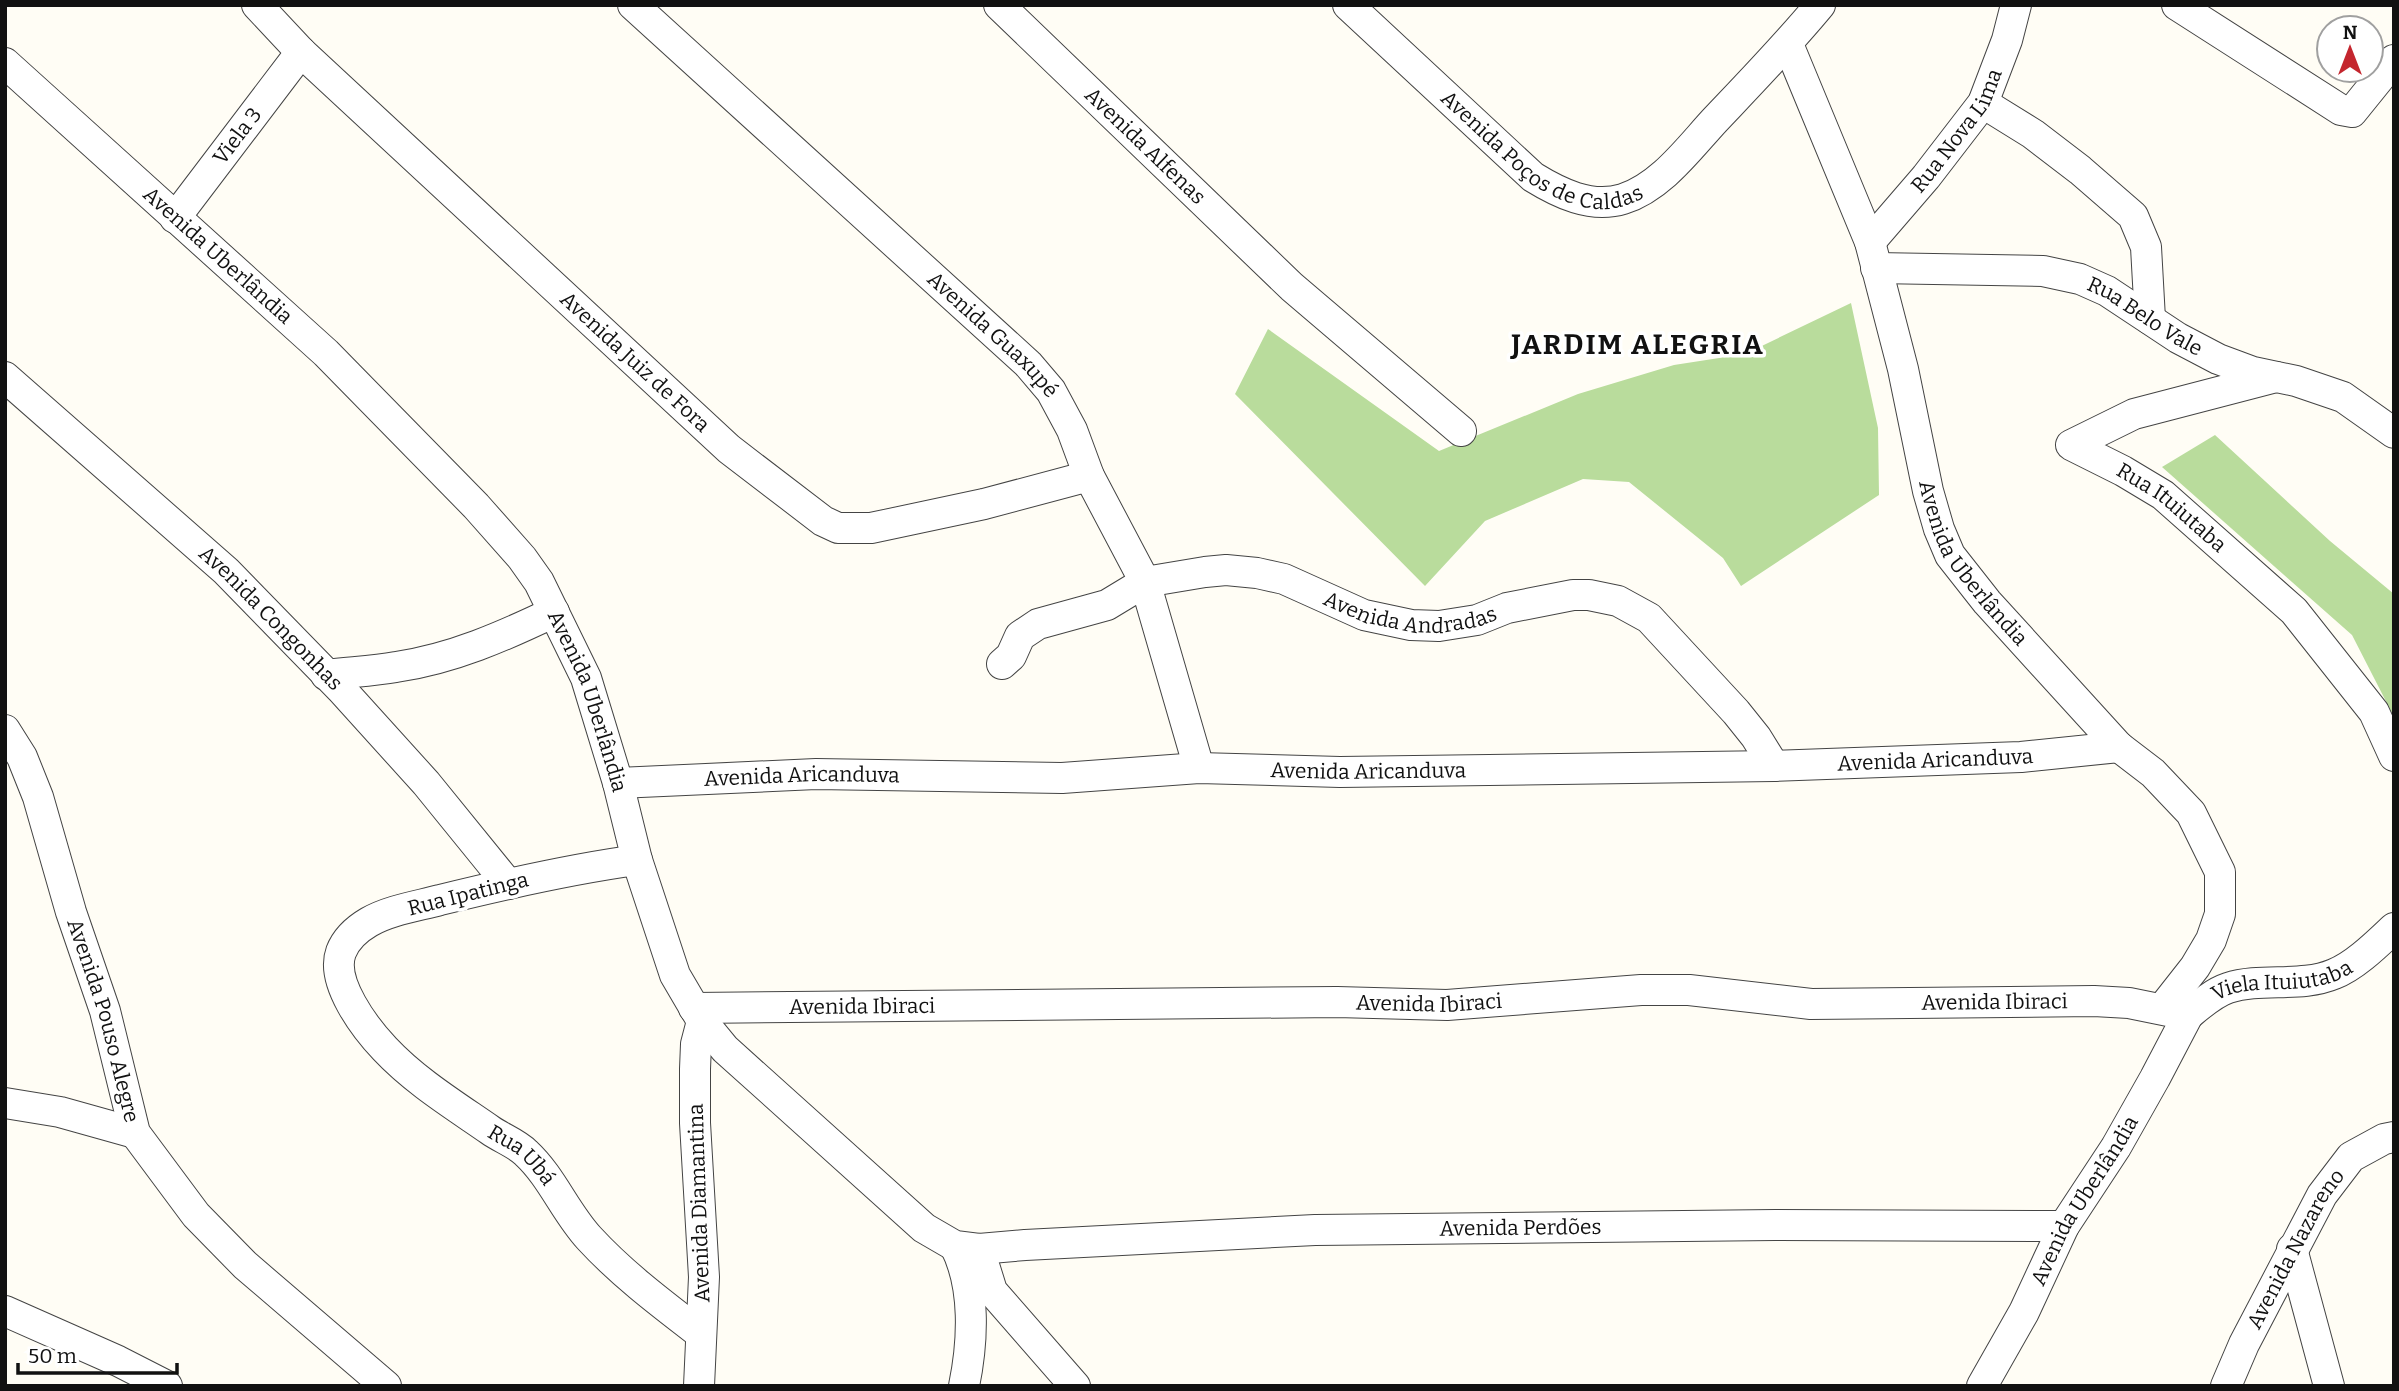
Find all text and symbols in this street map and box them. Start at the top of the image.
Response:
north arrow [2315,14,2385,84]
text: N [2343,21,2358,44]
street label: Rua Nova Lima [1905,65,2008,198]
street label: Avenida Alfenas [1079,82,1211,210]
street label: Avenida Poços de Caldas [1435,85,1648,215]
street label: Viela 3 [207,102,267,170]
street label: Avenida Uberlândia [138,181,298,330]
street label: Avenida Guaxupé [922,266,1064,403]
street label: Rua Belo Vale [2083,271,2207,362]
street label: Avenida Juiz de Fora [555,286,716,438]
district label: JARDIM ALEGRIA [1509,328,1765,361]
street label: Rua Ituiutaba [2112,457,2232,558]
street label: Avenida Uberlândia [1913,478,2034,651]
street label: Avenida Congonhas [194,540,348,696]
street label: Avenida Andradas [1320,586,1501,639]
street label: Avenida Uberlândia [542,606,633,795]
street label: Avenida Aricanduva [1837,743,2035,777]
street label: Avenida Aricanduva [1270,757,1467,785]
street label: Avenida Aricanduva [703,761,900,792]
street label: Rua Ipatinga [405,866,532,922]
street label: Avenida Pouso Alegre [61,915,145,1125]
street label: Viela Ituiutaba [2207,954,2358,1007]
street label: Avenida Ibiraci [1355,988,1503,1018]
street label: Avenida Ibiraci [1921,988,2068,1016]
street label: Avenida Ibiraci [789,993,935,1020]
street label: Avenida Diamantina [683,1103,715,1303]
street label: Avenida Uberlândia [2025,1111,2144,1290]
street label: Rua Ubá [483,1119,562,1191]
street label: Avenida Nazareno [2241,1164,2350,1333]
street label: Avenida Perdões [1439,1214,1602,1242]
scale bar [18,1332,177,1376]
text: 50 m [28,1343,77,1369]

